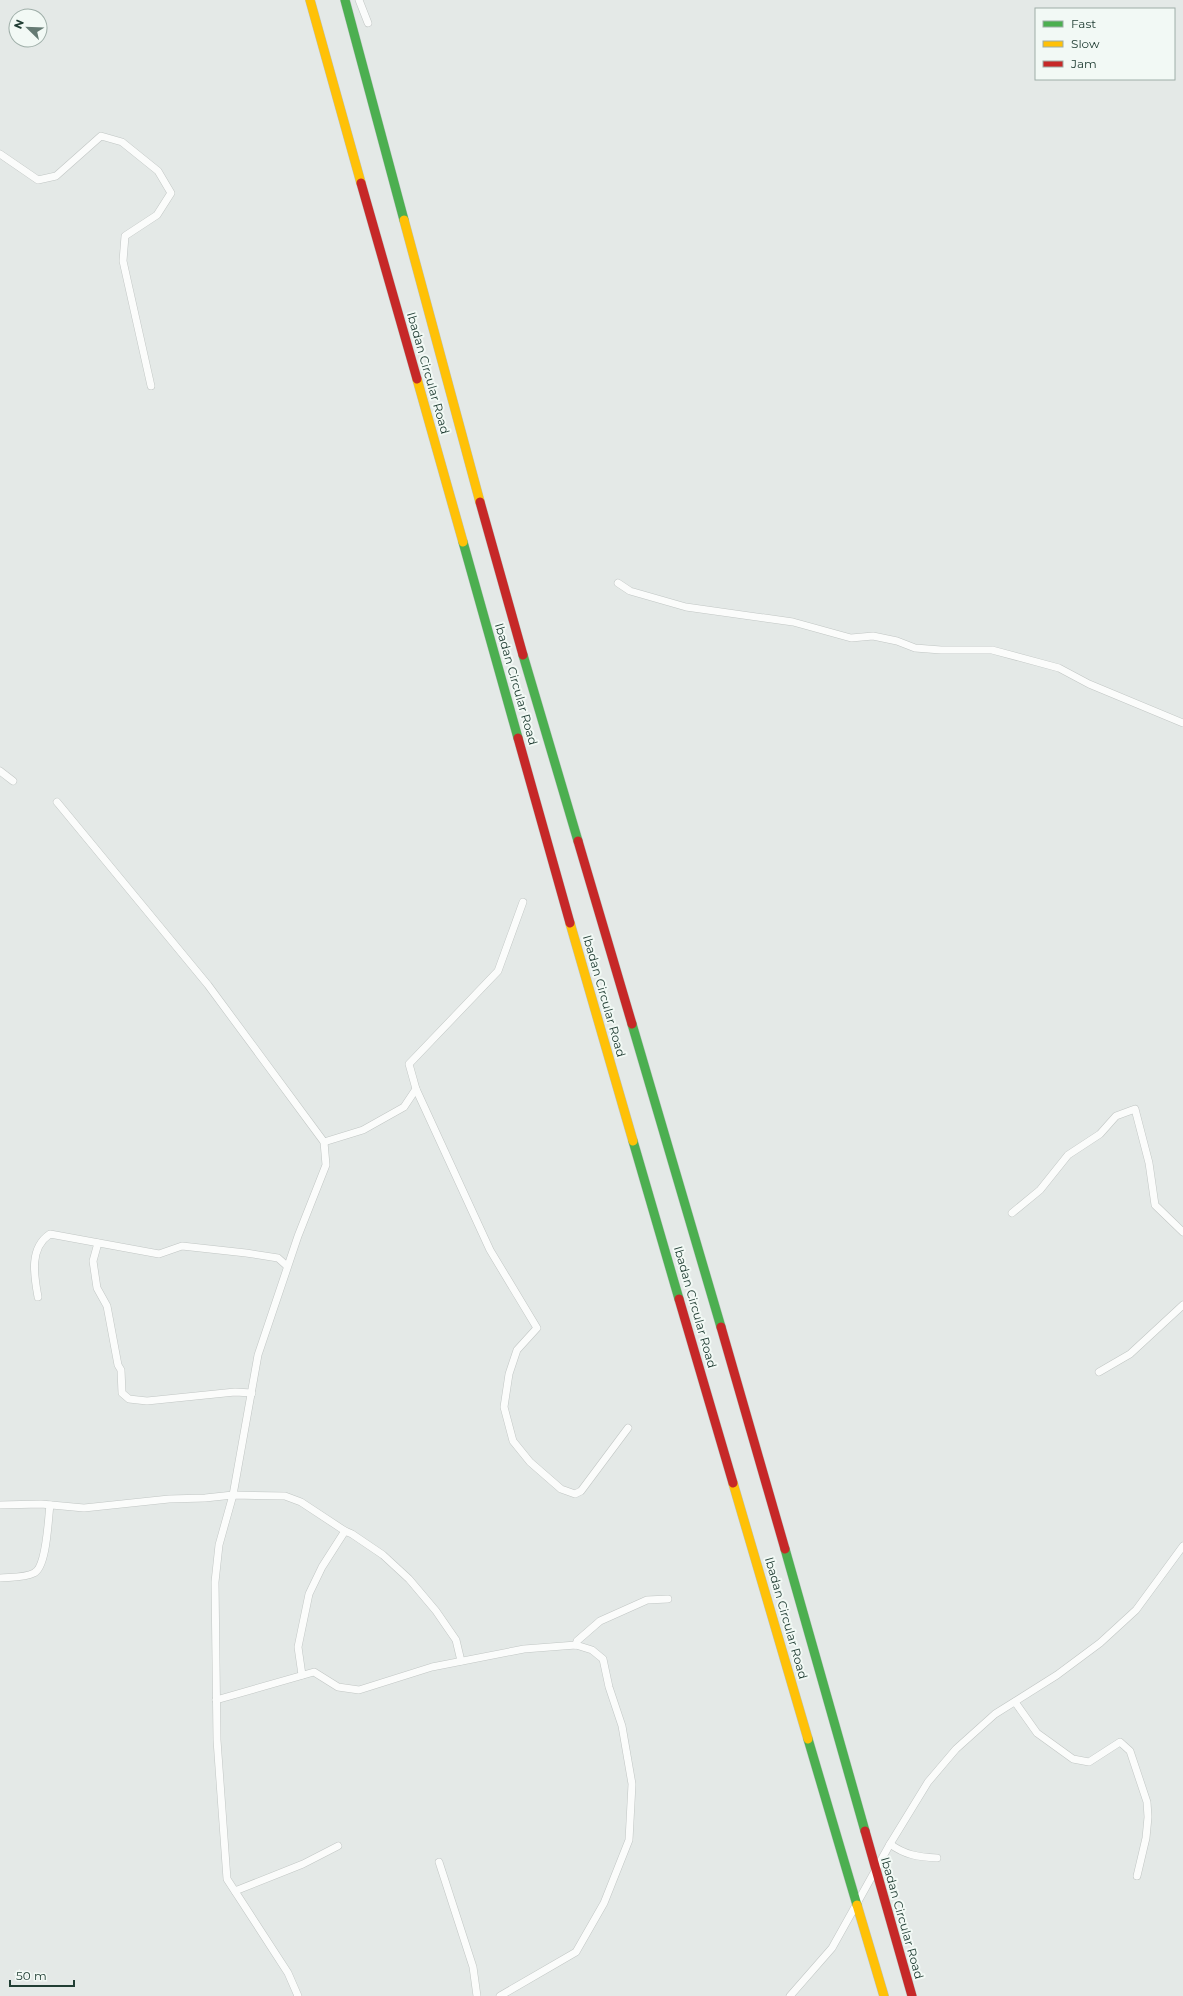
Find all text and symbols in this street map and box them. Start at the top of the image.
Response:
north arrow [8,8,48,48]
legend [1035,8,1175,80]
text: Fast [1071,16,1096,31]
text: N [11,17,27,31]
text: Slow [1071,36,1100,51]
text: Jam [1070,56,1097,71]
street label: Ibadan Circular Road [404,310,453,436]
street label: Ibadan Circular Road [492,621,541,747]
street label: Ibadan Circular Road [580,933,629,1059]
street label: Ibadan Circular Road [671,1244,720,1370]
street label: Ibadan Circular Road [762,1555,811,1681]
street label: Ibadan Circular Road [878,1855,927,1981]
scale bar [10,1962,74,1988]
text: 50 m [16,1968,47,1983]

